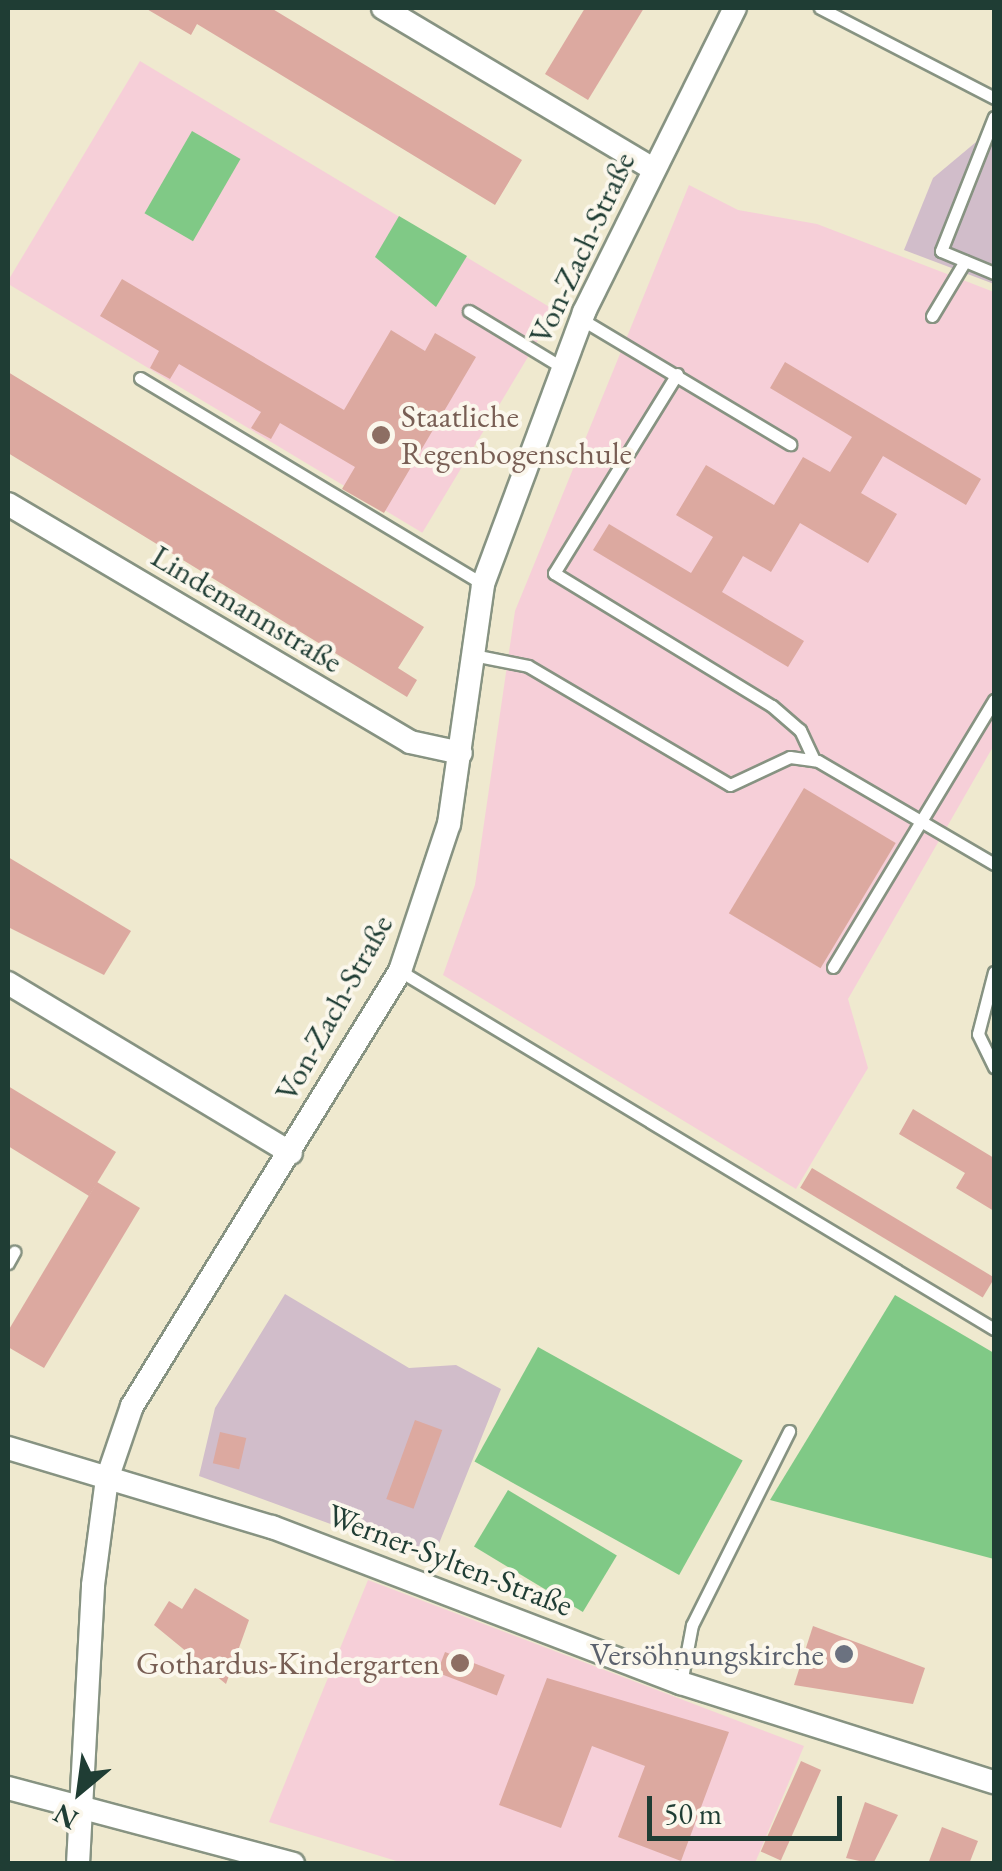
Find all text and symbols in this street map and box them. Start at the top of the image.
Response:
street label: Von-Zach-Straße [521,146,643,350]
place label: Staatliche Regenbogenschule [401,398,632,473]
marker: Staatliche Regenbogenschule [370,424,392,446]
street label: Lindemannstraße [145,537,349,681]
street label: Von-Zach-Straße [267,908,401,1108]
street label: Werner-Sylten-Straße [322,1496,578,1624]
place label: Versöhnungskirche [590,1635,824,1673]
marker: Versöhnungskirche [833,1643,855,1665]
place label: Gothardus-Kindergarten [136,1644,440,1682]
marker: Gothardus-Kindergarten [449,1652,471,1674]
north arrow [30,1741,130,1841]
scale bar [652,1776,847,1838]
text: 50 m [664,1794,722,1833]
text: N [47,1796,84,1838]

